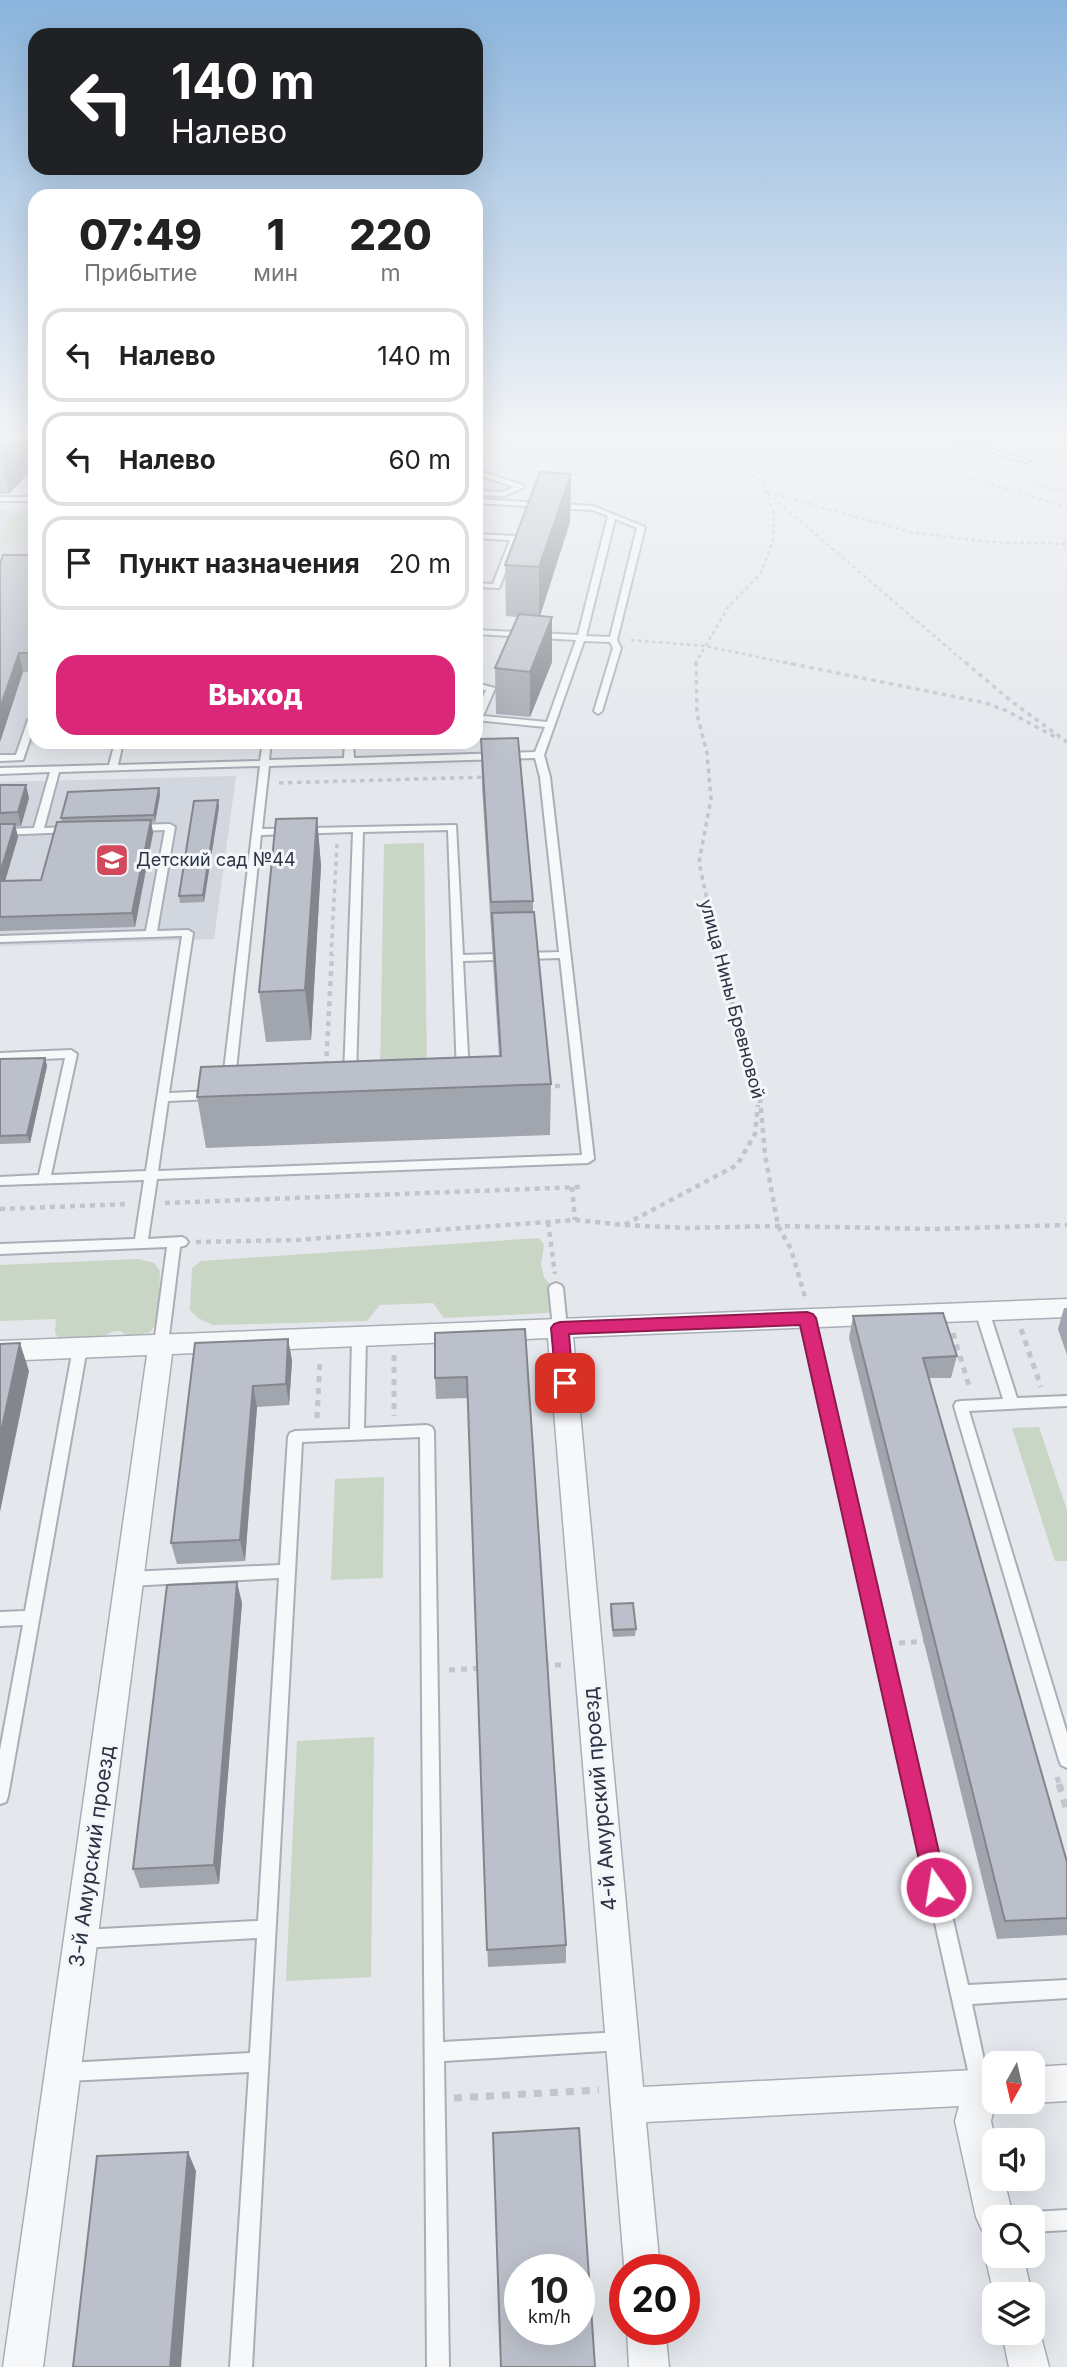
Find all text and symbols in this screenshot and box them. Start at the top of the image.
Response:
text: 140 m [171,52,315,111]
icon: left [56,56,147,147]
text: Налево [171,112,287,151]
text: 07:49 [79,209,202,260]
text: 1 [266,209,285,260]
text: 220 [349,209,432,260]
text: Прибытие [84,259,197,287]
text: мин [253,259,298,287]
text: m [380,259,401,287]
icon: left [60,336,98,374]
text: Налево [119,340,216,371]
text: 140 m [377,340,451,371]
icon: left [60,440,98,478]
text: Налево [119,444,216,475]
text: 60 m [388,444,451,475]
icon: arrive [60,544,98,582]
text: Пункт назначения [119,548,360,579]
text: 20 m [389,548,451,579]
button: Выход [56,655,455,735]
school or university icon: Детский сад №44 [93,841,131,879]
place label: Детский сад №44 [136,849,296,870]
street label: улица Нины Бревновой [696,897,769,1101]
pin [535,1353,595,1413]
icon: arrive [546,1364,584,1402]
street label: 4-й Амурский проезд [577,1686,622,1912]
street label: 3-й Амурский проезд [64,1743,119,1969]
position arrow [899,1850,973,1924]
north arrow [982,2051,1045,2114]
map controls [982,2051,1045,2345]
button: sound [982,2128,1045,2191]
button: search [982,2205,1045,2268]
speed limit sign: 20 [609,2254,700,2345]
text: 10 [530,2269,569,2311]
button: layers [982,2282,1045,2345]
text: km/h [528,2306,571,2327]

